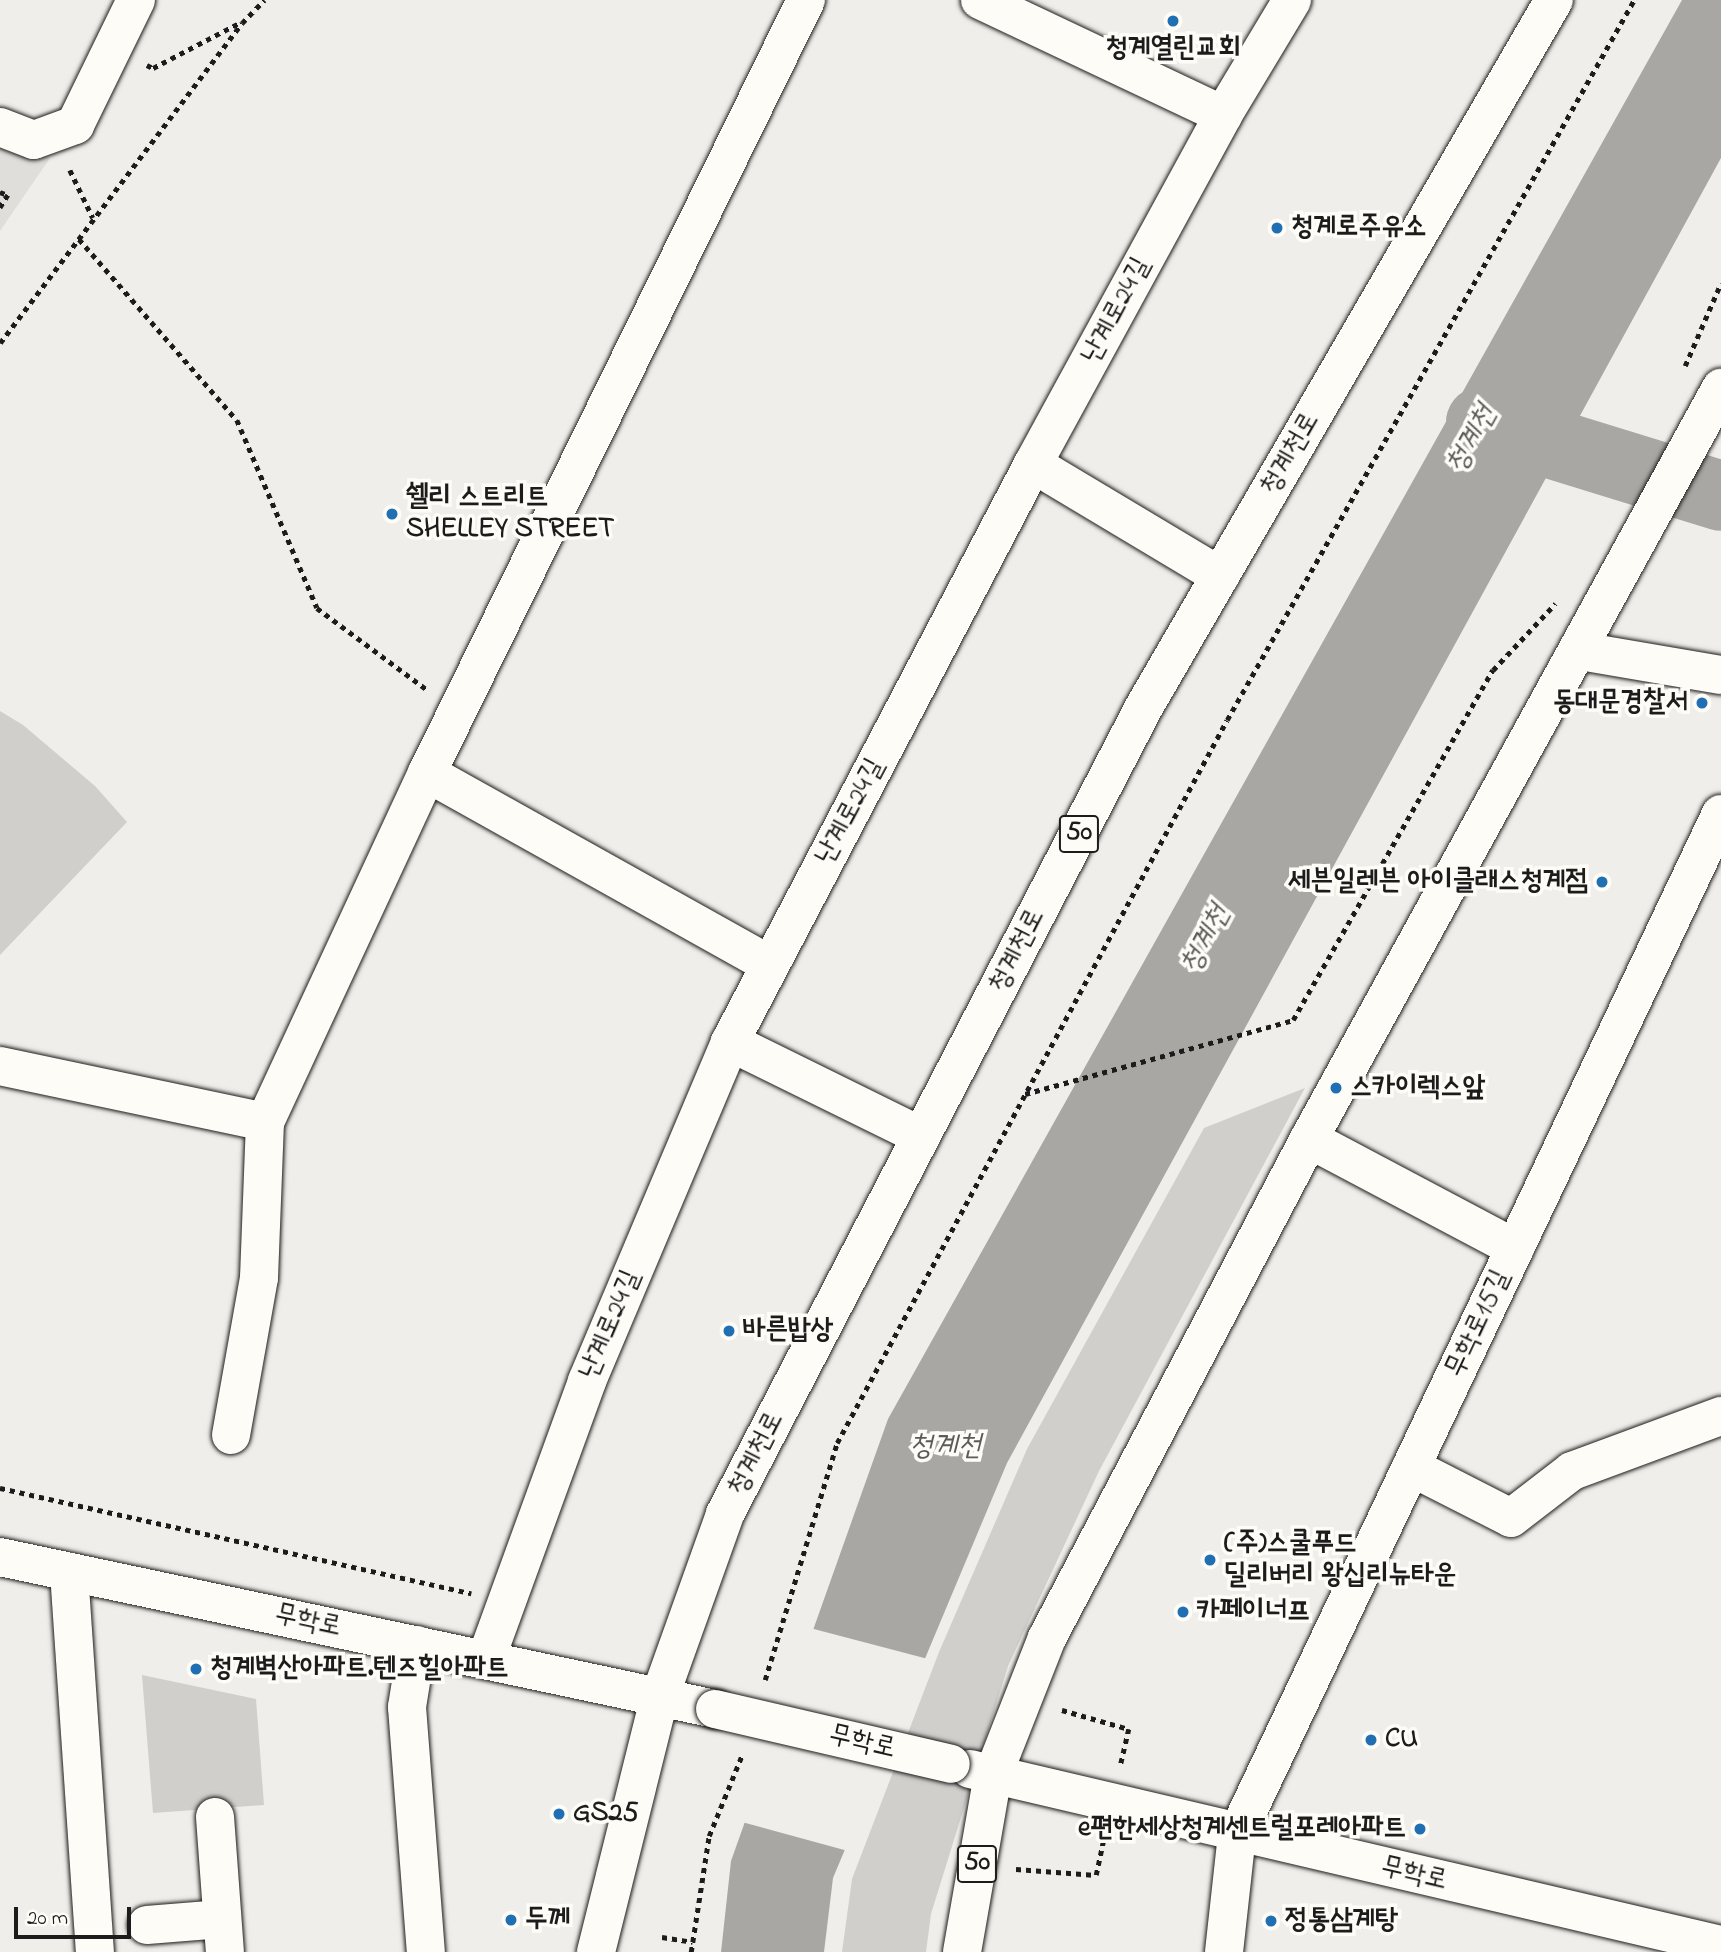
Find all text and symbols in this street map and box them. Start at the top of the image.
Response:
marker: 청계열린교회 [1165,13,1181,29]
place label: 청계열린교회 [1105,32,1241,66]
place label: 청계로주유소 [1291,211,1426,245]
marker: 청계로주유소 [1269,220,1285,236]
street label: 난계로24길 [1075,252,1159,370]
water label: 청계천 [1439,400,1505,480]
street label: 청계천로 [1254,407,1328,501]
place label: 쉘리 스트리트 SHELLEY STREET [406,481,614,547]
marker: 쉘리 스트리트 SHELLEY STREET [384,506,400,522]
place label: 동대문경찰서 [1553,686,1688,720]
marker: 동대문경찰서 [1694,695,1710,711]
street label: 난계로24길 [809,753,893,871]
road number: 50 [1058,812,1100,856]
place label: 세븐일레븐 아이클래스청계점 [1288,865,1588,899]
marker: 세븐일레븐 아이클래스청계점 [1594,874,1610,890]
water label: 청계천 [1173,900,1239,980]
street label: 청계천로 [983,903,1053,999]
place label: 스카이렉스앞 [1350,1071,1485,1105]
marker: 스카이렉스앞 [1328,1080,1344,1096]
street label: 난계로24길 [573,1265,649,1385]
street label: 무학로15길 [1439,1265,1519,1383]
place label: 바른밥상 [743,1314,833,1348]
marker: 바른밥상 [721,1323,737,1339]
street label: 청계천로 [722,1406,792,1502]
water label: 청계천 [909,1429,981,1465]
place label: (주)스쿨푸드 딜리버리 왕십리뉴타운 [1224,1527,1456,1593]
marker: (주)스쿨푸드 딜리버리 왕십리뉴타운 [1202,1552,1218,1568]
place label: 카페이너프 [1197,1595,1310,1629]
street label: 무학로 [271,1599,345,1645]
marker: 카페이너프 [1175,1604,1191,1620]
place label: 청계벽산아파트.텐즈힐아파트 [210,1652,509,1686]
marker: 청계벽산아파트.텐즈힐아파트 [188,1661,204,1677]
street label: 무학로 [825,1719,899,1767]
place label: CU [1385,1723,1418,1757]
marker: CU [1363,1732,1379,1748]
place label: GS25 [573,1797,638,1831]
marker: GS25 [551,1806,567,1822]
place label: e편한세상청계센트럴포레아파트 [1078,1812,1406,1846]
marker: e편한세상청계센트럴포레아파트 [1412,1821,1428,1837]
road number: 50 [956,1842,998,1886]
street label: 무학로 [1377,1851,1451,1899]
scale bar [18,1892,135,1936]
place label: 두께 [525,1903,570,1937]
text: 20 m [27,1904,68,1934]
place label: 정통삼계탕 [1285,1904,1398,1938]
marker: 두께 [503,1912,519,1928]
marker: 정통삼계탕 [1263,1913,1279,1929]

